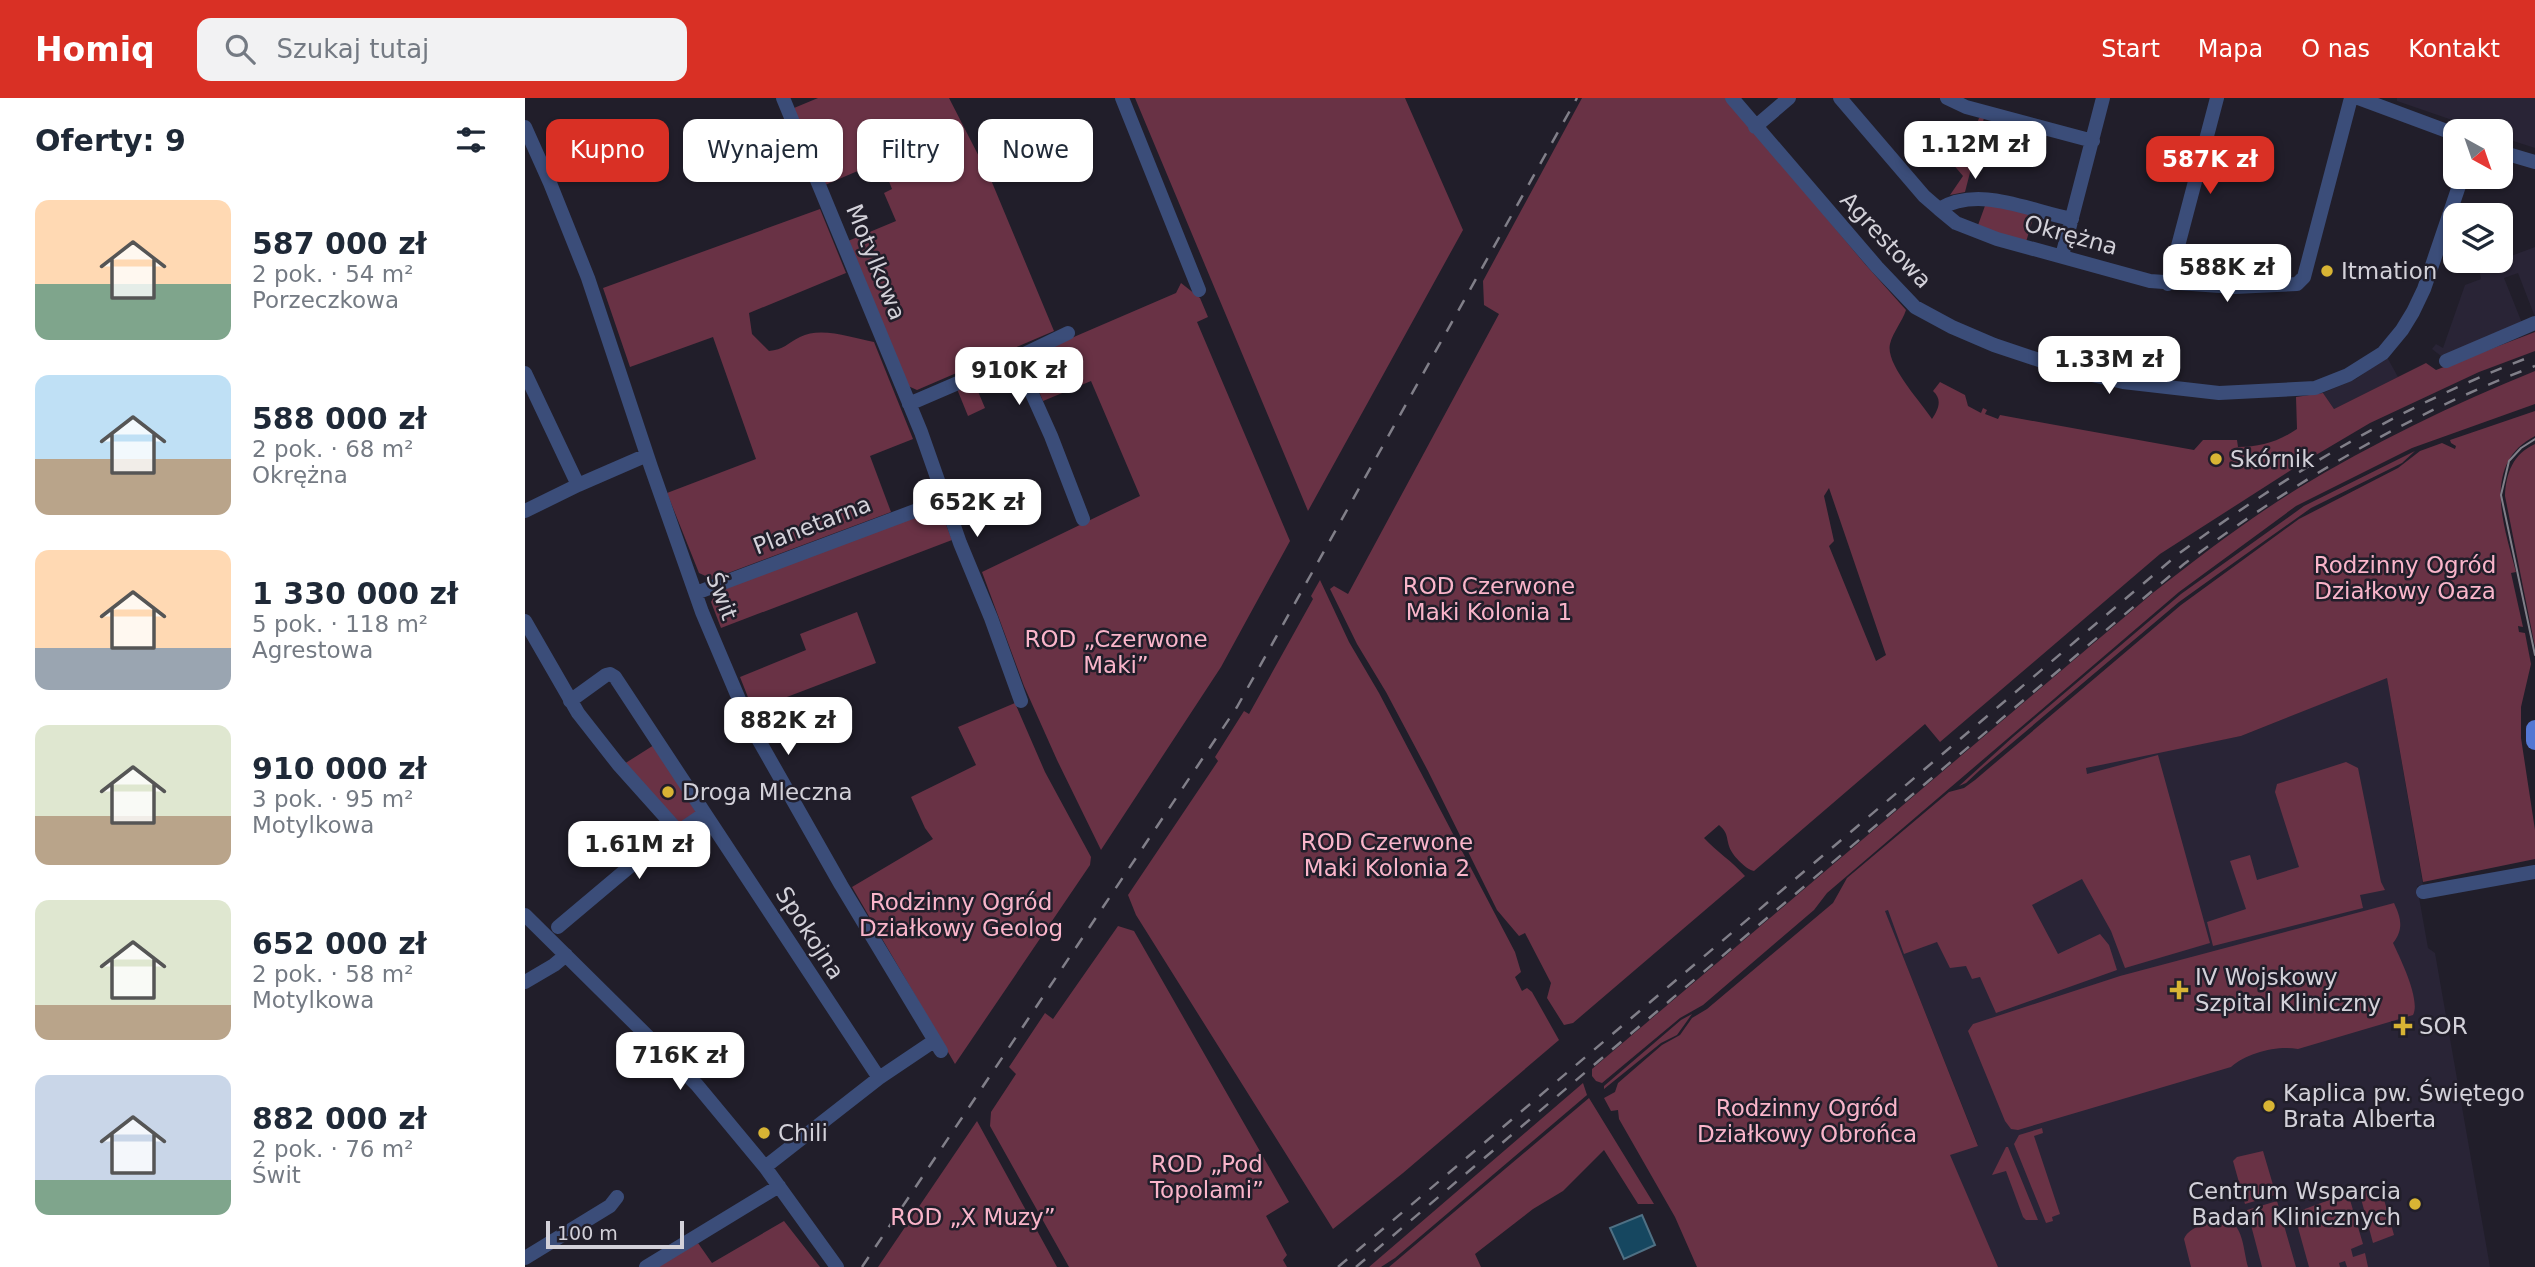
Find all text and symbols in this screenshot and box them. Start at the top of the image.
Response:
search box [197,18,687,81]
text: Homiq [35,30,155,69]
icon: search [221,30,259,68]
text: Szukaj tutaj [277,34,429,64]
text: Start [2101,35,2160,63]
text: Mapa [2198,35,2263,63]
text: O nas [2301,35,2370,63]
text: Kontakt [2408,35,2500,63]
chip: Kupno [546,119,669,182]
chip: Wynajem [683,119,843,182]
chip: Filtry [857,119,964,182]
chip: Nowe [978,119,1093,182]
north arrow [2443,119,2513,189]
map controls [2443,119,2513,273]
icon: filters [452,121,490,159]
pin: 1.12M zł [1903,122,2047,181]
text: Oferty: 9 [35,123,186,158]
text: 1.12M zł [1920,131,2030,157]
pin: 587K zł [2145,136,2275,196]
text: 587K zł [2162,146,2258,172]
street label: Agrestowa [1835,187,1937,293]
street label: Motylkowa [841,200,911,324]
button: layers [2443,203,2513,273]
street label: Okrężna [2021,210,2121,260]
text: 587 000 zł [252,226,427,261]
icon: home [91,228,175,312]
pin: 588K zł [2162,244,2292,304]
text: 588K zł [2179,254,2275,280]
place label: Itmation [2341,258,2437,284]
text: 2 pok. · 54 m² [252,261,413,287]
marker: Itmation [2319,263,2335,279]
text: Porzeczkowa [252,287,399,313]
pin: 1.33M zł [2037,336,2181,396]
text: 1.33M zł [2054,346,2164,372]
pin: 910K zł [954,348,1084,407]
text: 910K zł [971,357,1067,383]
text: 588 000 zł [252,401,427,436]
icon: home [91,403,175,487]
text: 2 pok. · 68 m² [252,436,413,462]
place label: Skórnik [2230,446,2315,472]
marker: Skórnik [2208,451,2224,467]
text: Okrężna [252,462,348,488]
pin: 652K zł [912,480,1042,539]
text: 652K zł [929,489,1025,515]
street label: Planetarna [749,491,875,559]
park label: Rodzinny Ogród Działkowy Oaza [2314,552,2496,604]
street label: Świt [701,568,744,623]
park label: ROD Czerwone Maki Kolonia 1 [1403,573,1575,625]
text: 1 330 000 zł [252,576,458,611]
icon: home [91,578,175,662]
text: 5 pok. · 118 m² [252,611,428,637]
park label: ROD „Czerwone Maki” [1024,626,1208,678]
text: Agrestowa [252,637,373,663]
pin: 882K zł [723,698,853,757]
text: 882K zł [740,707,836,733]
text: 910 000 zł [252,751,427,786]
icon: home [91,753,175,837]
place label: Droga Mleczna [682,779,853,805]
marker: Droga Mleczna [660,784,676,800]
text: 3 pok. · 95 m² [252,786,413,812]
text: Motylkowa [252,812,374,838]
pin: 1.61M zł [567,822,711,881]
park label: ROD Czerwone Maki Kolonia 2 [1301,829,1473,881]
text: 1.61M zł [584,831,694,857]
street label: Spokojna [771,882,849,984]
park label: Rodzinny Ogród Działkowy Geolog [859,889,1063,941]
text: 652 000 zł [252,926,427,961]
icon: home [91,928,175,1012]
text: 2 pok. · 58 m² [252,961,413,987]
place label: IV Wojskowy Szpital Kliniczny [2195,964,2381,1016]
marker: IV Wojskowy Szpital Kliniczny [2169,980,2189,1000]
text: Motylkowa [252,987,374,1013]
place label: SOR [2419,1013,2468,1039]
marker: SOR [2393,1016,2413,1036]
pin: 716K zł [615,1032,745,1092]
text: 716K zł [632,1042,728,1068]
place label: Kaplica pw. Świętego Brata Alberta [2283,1079,2525,1132]
park label: Rodzinny Ogród Działkowy Obrońca [1697,1095,1917,1147]
marker: Kaplica pw. Świętego Brata Alberta [2261,1098,2277,1114]
text: 882 000 zł [252,1101,427,1136]
icon: home [91,1103,175,1187]
place label: Chili [778,1120,828,1146]
marker: Chili [756,1125,772,1141]
text: 2 pok. · 76 m² [252,1136,413,1162]
park label: ROD „Pod Topolami” [1149,1151,1264,1203]
text: Świt [252,1162,301,1188]
place label: Centrum Wsparcia Badań Klinicznych [2188,1178,2401,1230]
marker: Centrum Wsparcia Badań Klinicznych [2407,1196,2423,1212]
park label: ROD „X Muzy” [890,1204,1056,1230]
scale bar [546,1218,684,1250]
text: 100 m [557,1222,618,1244]

